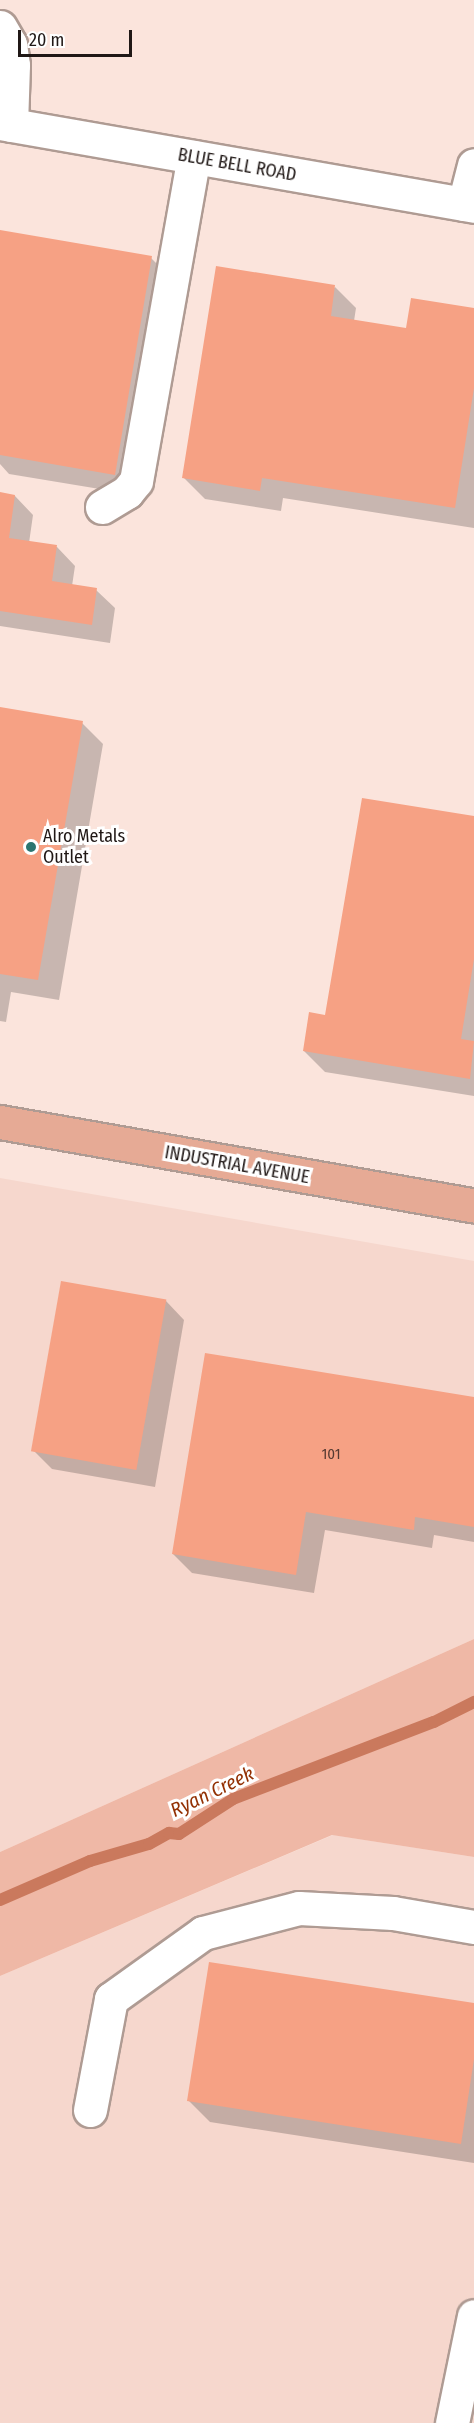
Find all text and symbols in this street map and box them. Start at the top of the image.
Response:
scale bar [21,18,135,56]
text: 20 m [29,29,64,51]
street label: BLUE BELL ROAD [176,144,298,186]
place label: Alro Metals Outlet [43,826,125,868]
marker: Alro Metals Outlet [24,840,38,854]
street label: INDUSTRIAL AVENUE [163,1142,311,1188]
house number: 101 [321,1446,341,1464]
water label: Ryan Creek [166,1761,258,1823]

